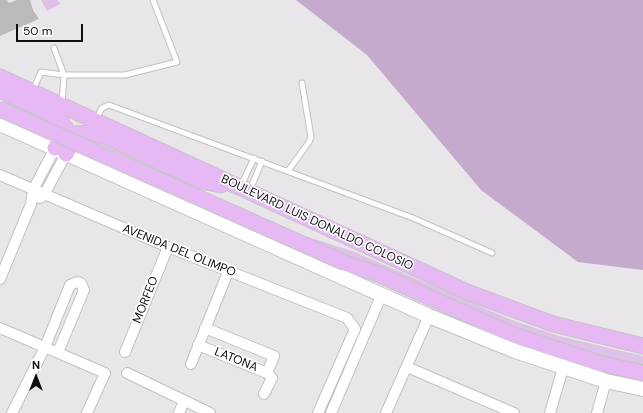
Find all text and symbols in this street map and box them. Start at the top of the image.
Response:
scale bar [18,16,85,42]
text: 50 m [23,23,52,39]
street label: BOULEVARD LUIS DONALDO COLOSIO [219,172,415,274]
street label: AVENIDA DEL OLIMPO [120,222,238,280]
street label: MORFEO [130,275,162,325]
street label: LATONA [212,345,260,375]
north arrow [16,357,56,397]
text: N [32,358,40,372]

